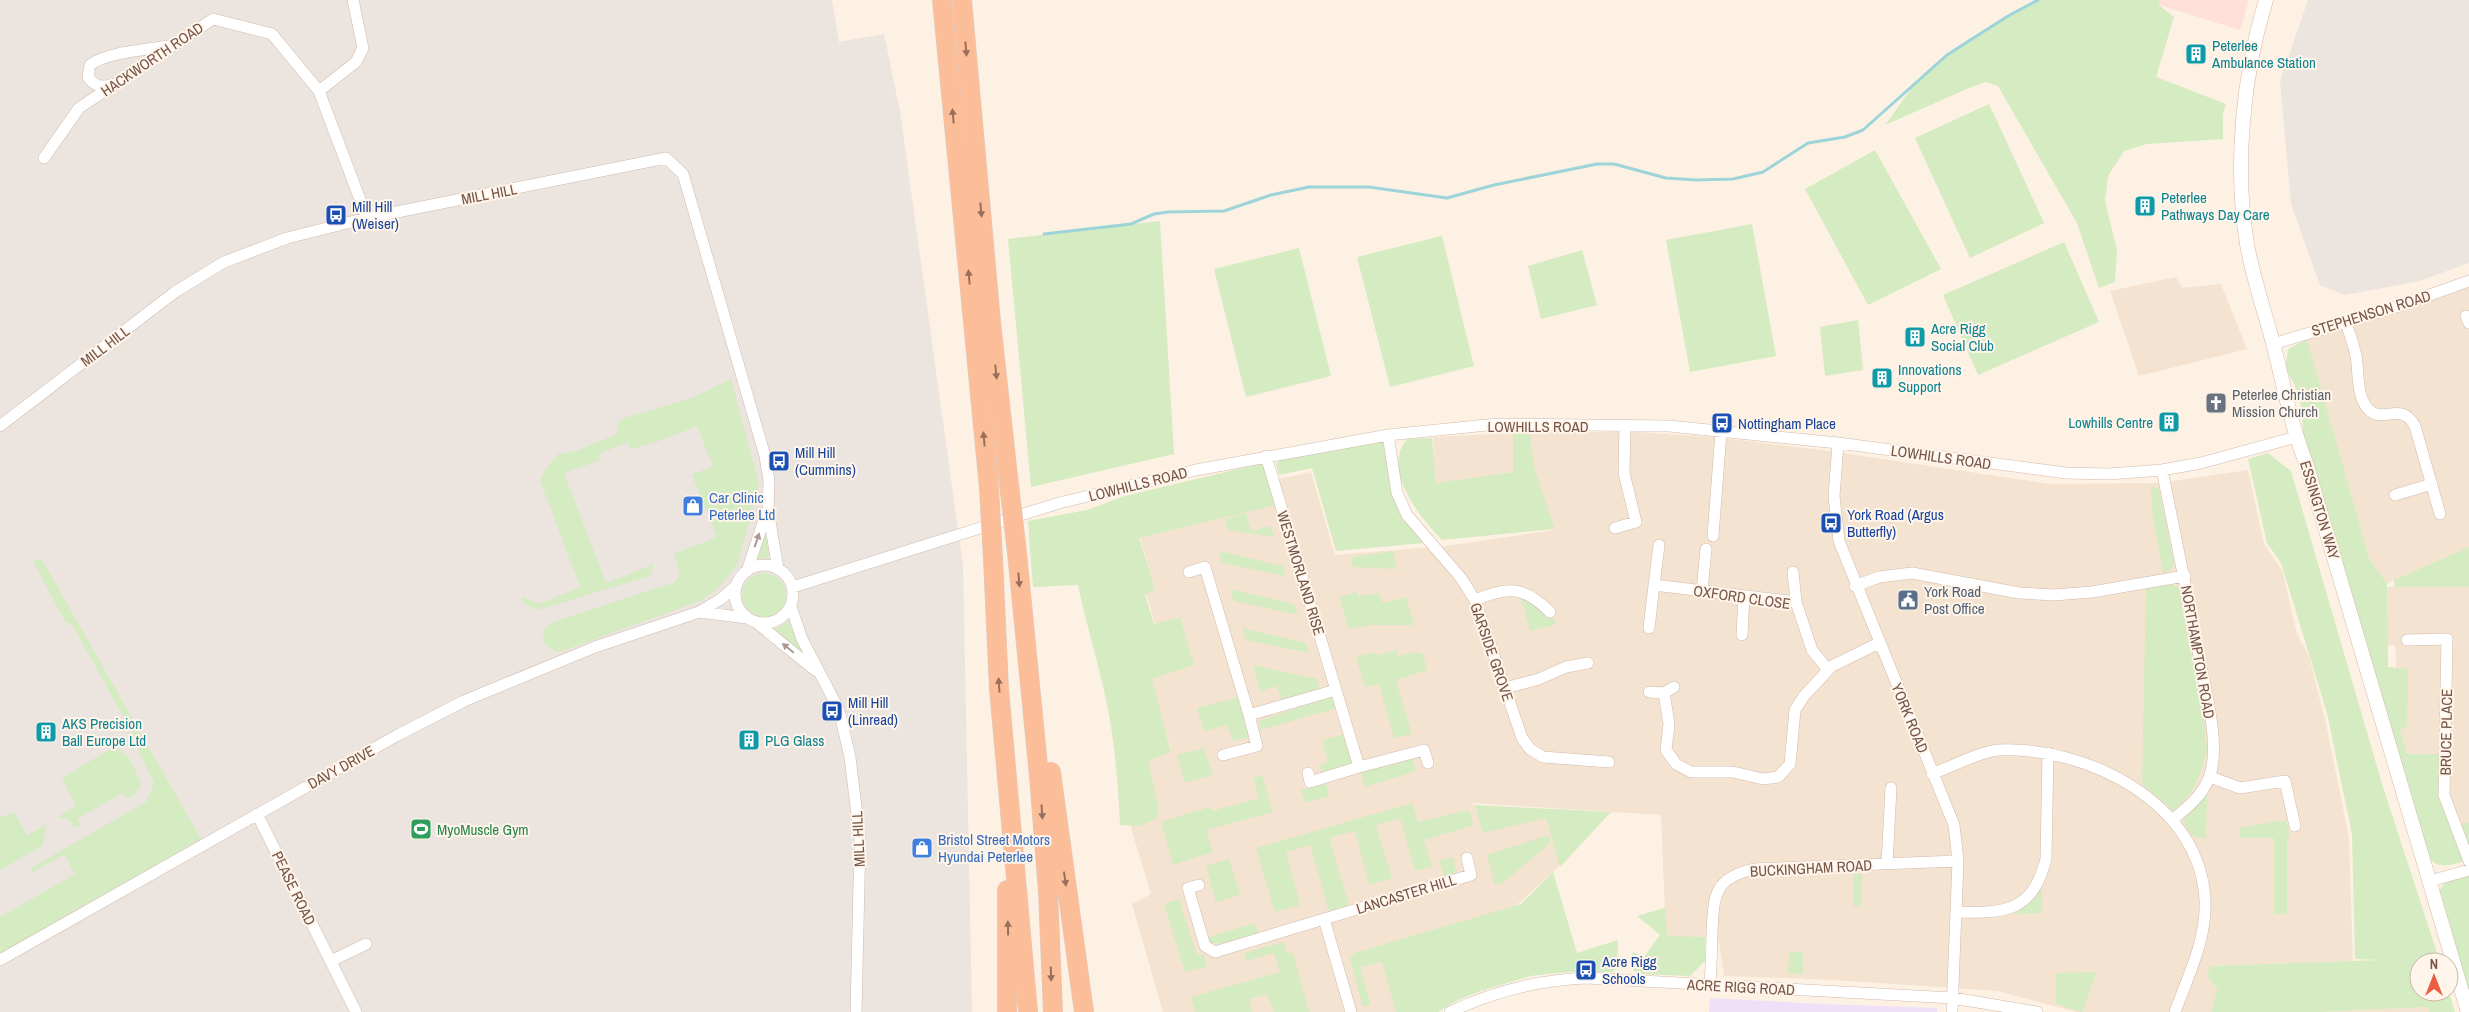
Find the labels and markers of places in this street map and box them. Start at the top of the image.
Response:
place label: Peterlee Ambulance Station [2211,35,2316,73]
building icon: Peterlee Ambulance Station [2184,42,2208,66]
place label: Peterlee Pathways Day Care [2161,187,2270,225]
building icon: Peterlee Pathways Day Care [2133,194,2157,218]
place label: Mill Hill (Weiser) [352,196,399,234]
bus stop icon: Mill Hill (Weiser) [324,203,348,227]
place label: Acre Rigg Social Club [1930,318,1994,356]
building icon: Acre Rigg Social Club [1903,325,1927,349]
place label: Innovations Support [1898,359,1962,397]
building icon: Innovations Support [1870,366,1894,390]
place label: Peterlee Christian Mission Church [2232,384,2331,422]
church icon: Peterlee Christian Mission Church [2204,391,2228,415]
building icon: Lowhills Centre [2157,410,2181,434]
bus stop icon: Nottingham Place [1710,411,1734,435]
place label: Lowhills Centre [2068,412,2153,433]
place label: Nottingham Place [1738,413,1836,434]
place label: Mill Hill (Cummins) [795,442,856,480]
bus stop icon: Mill Hill (Cummins) [767,449,791,473]
place label: Car Clinic Peterlee Ltd [709,487,775,525]
shop icon: Car Clinic Peterlee Ltd [681,494,705,518]
place label: York Road (Argus Butterfly) [1847,504,1944,542]
bus stop icon: York Road (Argus Butterfly) [1819,511,1843,535]
place label: York Road Post Office [1924,581,1985,619]
public building icon: York Road Post Office [1896,588,1920,612]
place label: Mill Hill (Linread) [848,692,898,730]
bus stop icon: Mill Hill (Linread) [820,699,844,723]
place label: AKS Precision Ball Europe Ltd [61,713,146,751]
building icon: AKS Precision Ball Europe Ltd [34,720,58,744]
building icon: PLG Glass [737,728,761,752]
place label: PLG Glass [765,730,824,751]
sports icon: MyoMuscle Gym [409,817,433,841]
place label: MyoMuscle Gym [437,819,529,840]
place label: Bristol Street Motors Hyundai Peterlee [938,829,1050,867]
shop icon: Bristol Street Motors Hyundai Peterlee [910,836,934,860]
place label: Acre Rigg Schools [1601,951,1657,989]
bus stop icon: Acre Rigg Schools [1574,958,1598,982]

